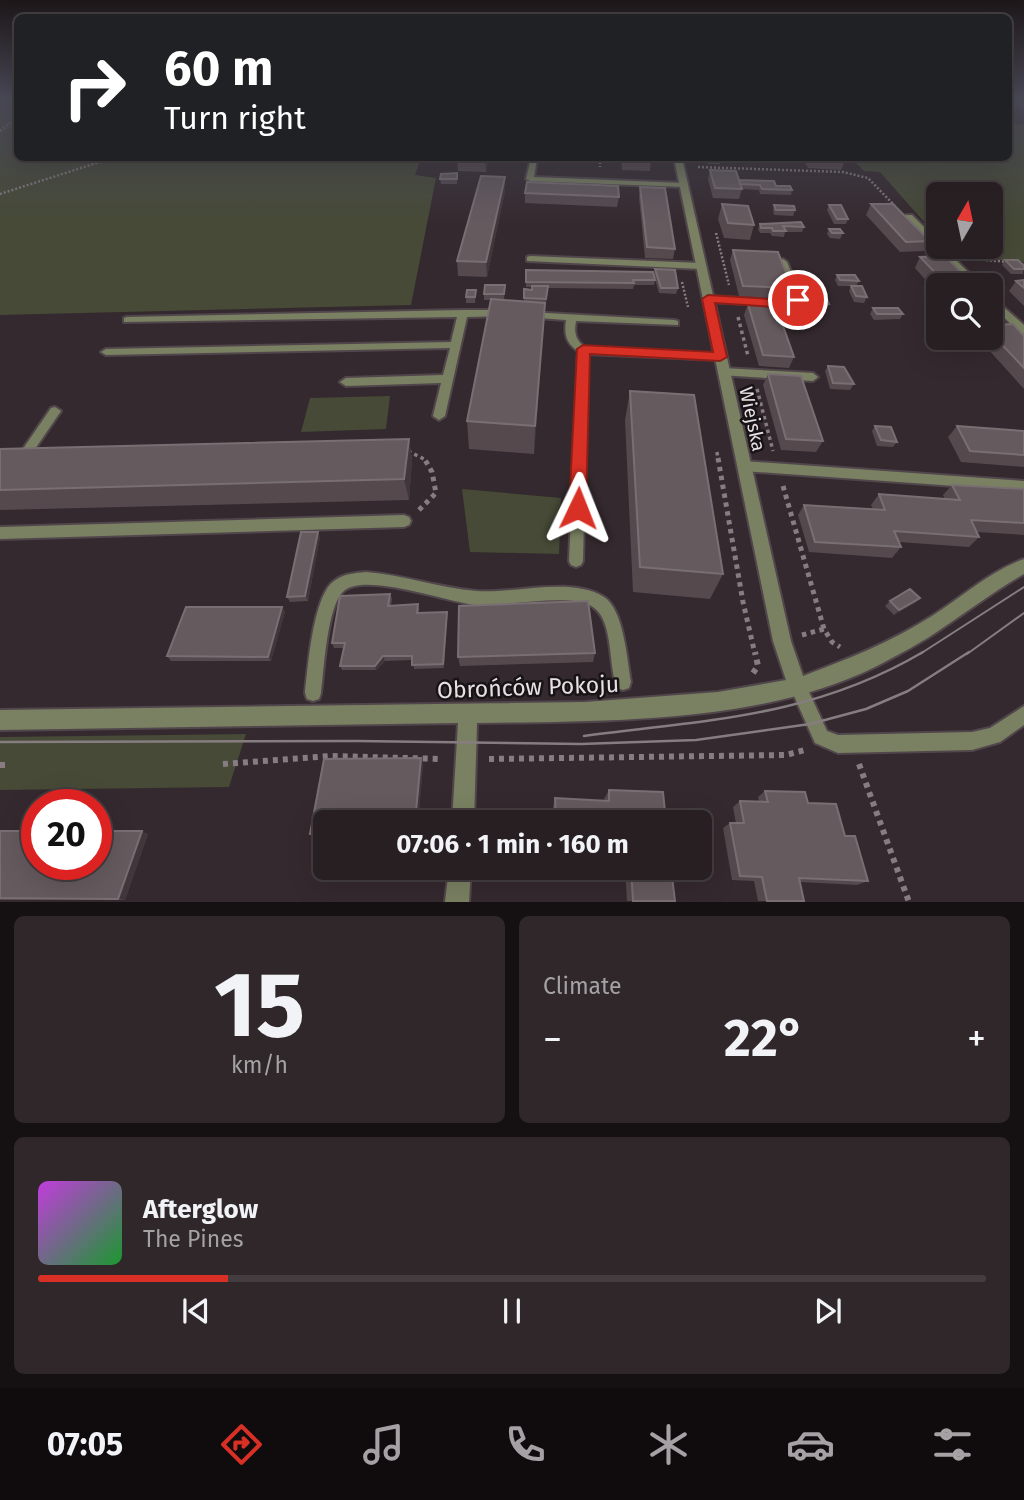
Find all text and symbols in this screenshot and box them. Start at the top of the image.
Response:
text: 60 m [164,39,273,98]
icon: right [49,42,140,133]
text: Turn right [164,99,306,137]
north arrow [926,182,1003,259]
map controls [926,182,1003,350]
pin [768,270,828,330]
button: search [926,273,1003,350]
icon: arrive [779,281,817,319]
street label: Wiejska [734,385,771,453]
position arrow [541,471,615,545]
street label: Obrońców Pokoju [436,670,620,704]
speed limit sign: 20 [21,789,112,880]
text: 07:06 · 1 min · 160 m [396,829,629,860]
text: 15 [214,951,305,1060]
text: Climate [543,972,622,1000]
text: 22° [724,1007,805,1070]
text: − [543,1016,562,1062]
text: + [967,1016,986,1062]
text: km/h [231,1051,288,1079]
text: Afterglow [143,1194,258,1225]
text: The Pines [143,1225,244,1253]
icon: previous [177,1292,215,1330]
icon: pause [493,1292,531,1330]
icon: next [809,1292,847,1330]
icon: directions [217,1420,266,1469]
icon: music [359,1420,408,1469]
icon: phone [501,1420,550,1469]
icon: climate [644,1420,693,1469]
icon: car [786,1420,835,1469]
icon: filters [928,1420,977,1469]
text: 07:05 [47,1425,123,1463]

